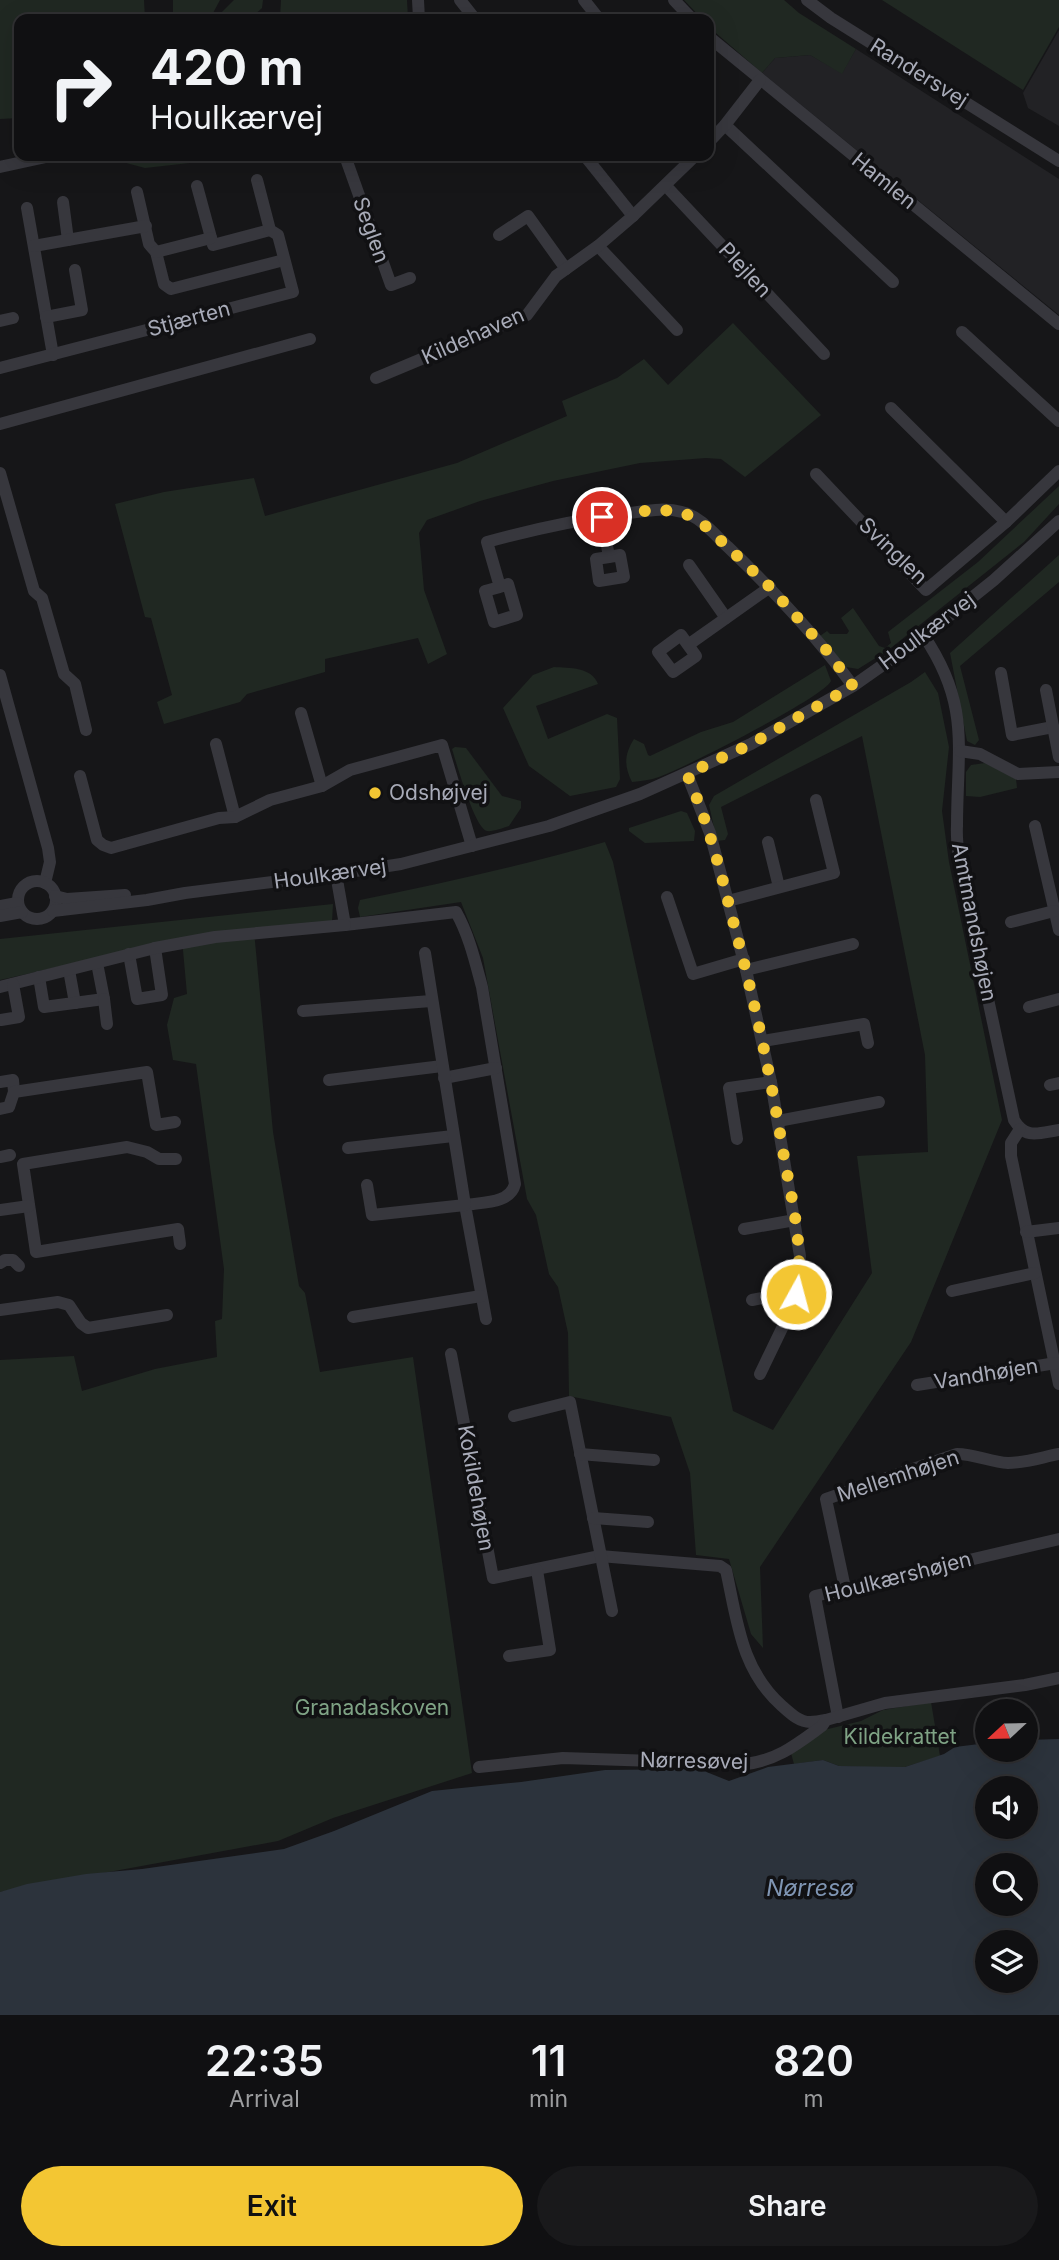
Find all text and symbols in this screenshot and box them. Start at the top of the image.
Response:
street label: Randersvej [866,33,973,112]
text: 420 m [150,38,303,97]
icon: right [35,42,126,133]
text: Houlkærvej [150,98,323,137]
street label: Hamlen [847,147,922,214]
street label: Seglen [348,193,395,266]
street label: Plejlen [714,237,777,302]
street label: Stjærten [145,296,233,342]
street label: Kildehaven [418,302,528,369]
pin [572,487,632,547]
icon: arrive [583,498,621,536]
street label: Svinglen [854,512,933,589]
street label: Houlkærvej [874,586,980,675]
place label: Odshøjvej [389,780,488,805]
marker: Odshøjvej [367,785,383,801]
street label: Amtmandshøjen [947,840,1002,1003]
street label: Houlkærvej [272,853,388,894]
position arrow [759,1257,833,1331]
street label: Vandhøjen [932,1353,1040,1394]
street label: Kokildehøjen [453,1423,500,1553]
street label: Mellemhøjen [834,1444,962,1507]
street label: Houlkærshøjen [822,1546,974,1607]
park label: Granadaskoven [295,1695,449,1720]
north arrow [975,1699,1038,1762]
map controls [975,1699,1038,1993]
park label: Kildekrattet [843,1724,957,1749]
street label: Nørresøvej [640,1747,748,1774]
button: sound [975,1776,1038,1839]
button: search [975,1853,1038,1916]
water label: Nørresø [766,1874,854,1902]
button: layers [975,1930,1038,1993]
text: 22:35 [205,2035,324,2086]
text: 11 [531,2035,566,2086]
text: 820 [773,2035,854,2086]
text: Arrival [229,2085,300,2113]
text: min [529,2085,568,2113]
text: m [803,2085,824,2113]
button: Exit [21,2166,523,2246]
button: Share [537,2166,1038,2246]

